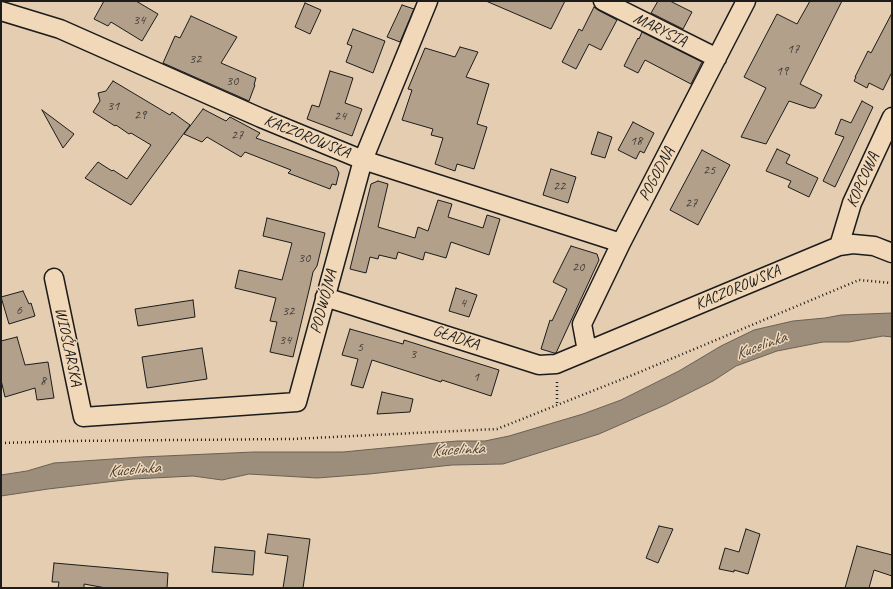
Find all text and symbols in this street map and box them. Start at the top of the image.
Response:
street label: MARYSIA [630,9,690,51]
house number: 34 [133,12,145,28]
house number: 17 [787,41,799,57]
house number: 32 [189,51,201,67]
house number: 19 [776,63,788,79]
house number: 30 [226,73,238,89]
house number: 31 [107,98,119,114]
house number: 29 [134,107,146,123]
house number: 24 [334,108,346,124]
street label: KACZOROWSKA [261,111,353,163]
house number: 27 [231,127,243,143]
house number: 18 [630,133,642,149]
street label: POGODNA [635,144,679,204]
street label: KOPCOWA [842,150,884,210]
house number: 25 [703,162,715,178]
house number: 22 [553,178,565,194]
house number: 27 [685,195,697,211]
house number: 30 [298,250,310,266]
house number: 20 [572,259,584,275]
street label: KACZOROWSKA [692,261,784,315]
street label: PODWÓJNA [306,268,342,336]
house number: 4 [460,295,466,311]
house number: 6 [16,302,22,318]
house number: 32 [282,303,294,319]
street label: WIOŚLARSKA [50,306,86,388]
street label: GŁADKA [430,322,482,354]
water label: Kucelinka [733,327,789,365]
house number: 34 [279,332,291,348]
house number: 5 [357,339,363,355]
house number: 3 [410,346,416,362]
house number: 1 [473,369,479,385]
house number: 8 [40,373,46,389]
water label: Kucelinka [431,438,485,462]
water label: Kucelinka [107,458,161,482]

